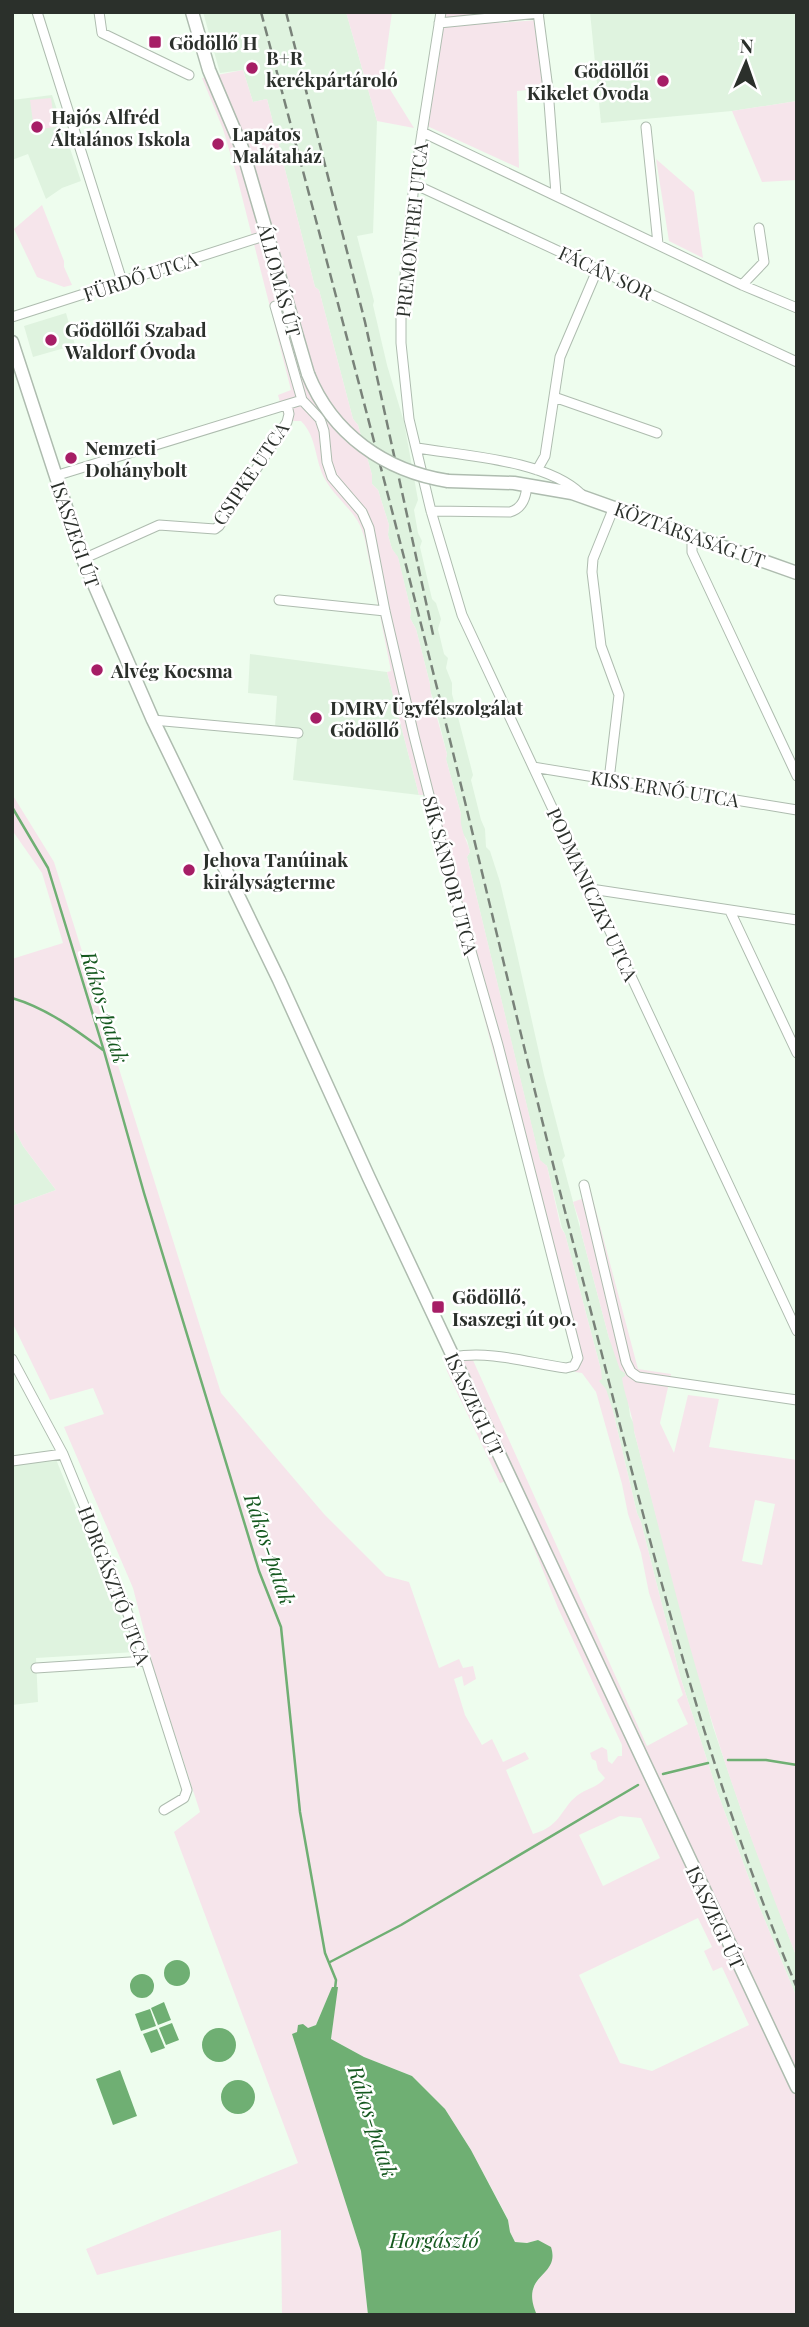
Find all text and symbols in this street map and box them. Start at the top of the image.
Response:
north arrow [711,28,781,98]
place label: Gödöllő H [169,29,258,55]
text: N [739,32,754,58]
marker: Gödöllő H [147,34,163,50]
place label: B+R kerékpártároló [266,44,398,92]
place label: Gödöllői Kikelet Óvoda [527,57,649,105]
marker: B+R kerékpártároló [244,60,260,76]
marker: Gödöllői Kikelet Óvoda [655,73,671,89]
place label: Hajós Alfréd Általános Iskola [50,103,190,151]
marker: Hajós Alfréd Általános Iskola [29,119,45,135]
place label: Lapátos Malátaház [232,120,322,168]
marker: Lapátos Malátaház [210,136,226,152]
street label: PREMONTREI UTCA [389,140,433,319]
street label: ÁLLOMÁS ÚT [252,220,308,340]
street label: FÁCÁN SOR [555,239,658,305]
street label: FÜRDŐ UTCA [80,245,201,307]
place label: Gödöllői Szabad Waldorf Óvoda [64,316,207,364]
marker: Gödöllői Szabad Waldorf Óvoda [43,332,59,348]
street label: CSIPKE UTCA [206,415,295,530]
place label: Nemzeti Dohánybolt [85,434,188,482]
marker: Nemzeti Dohánybolt [63,450,79,466]
street label: ISASZEGI ÚT [46,477,106,591]
street label: KÖZTÁRSASÁG ÚT [611,495,769,573]
place label: Alvég Kocsma [110,657,233,683]
marker: Alvég Kocsma [89,662,105,678]
place label: DMRV Ügyfélszolgálat Gödöllő [330,694,523,742]
marker: DMRV Ügyfélszolgálat Gödöllő [308,710,324,726]
street label: KISS ERNŐ UTCA [589,763,742,813]
street label: SÍK SÁNDOR UTCA [417,793,485,958]
street label: PODMANICZKY UTCA [541,803,645,986]
place label: Jehova Tanúinak királyságterme [202,846,349,894]
marker: Jehova Tanúinak királyságterme [181,862,197,878]
water label: Rákos-patak [75,946,136,1067]
place label: Gödöllő, Isaszegi út 90. [452,1283,576,1331]
marker: Gödöllő, Isaszegi út 90. [430,1299,446,1315]
street label: ISASZEGI ÚT [440,1348,510,1460]
water label: Rákos-patak [239,1489,303,1609]
street label: HORGÁSZTÓ UTCA [73,1502,158,1669]
street label: ISASZEGI ÚT [681,1861,751,1973]
water label: Rákos-patak [342,2061,405,2181]
water label: Horgásztó [388,2225,480,2253]

